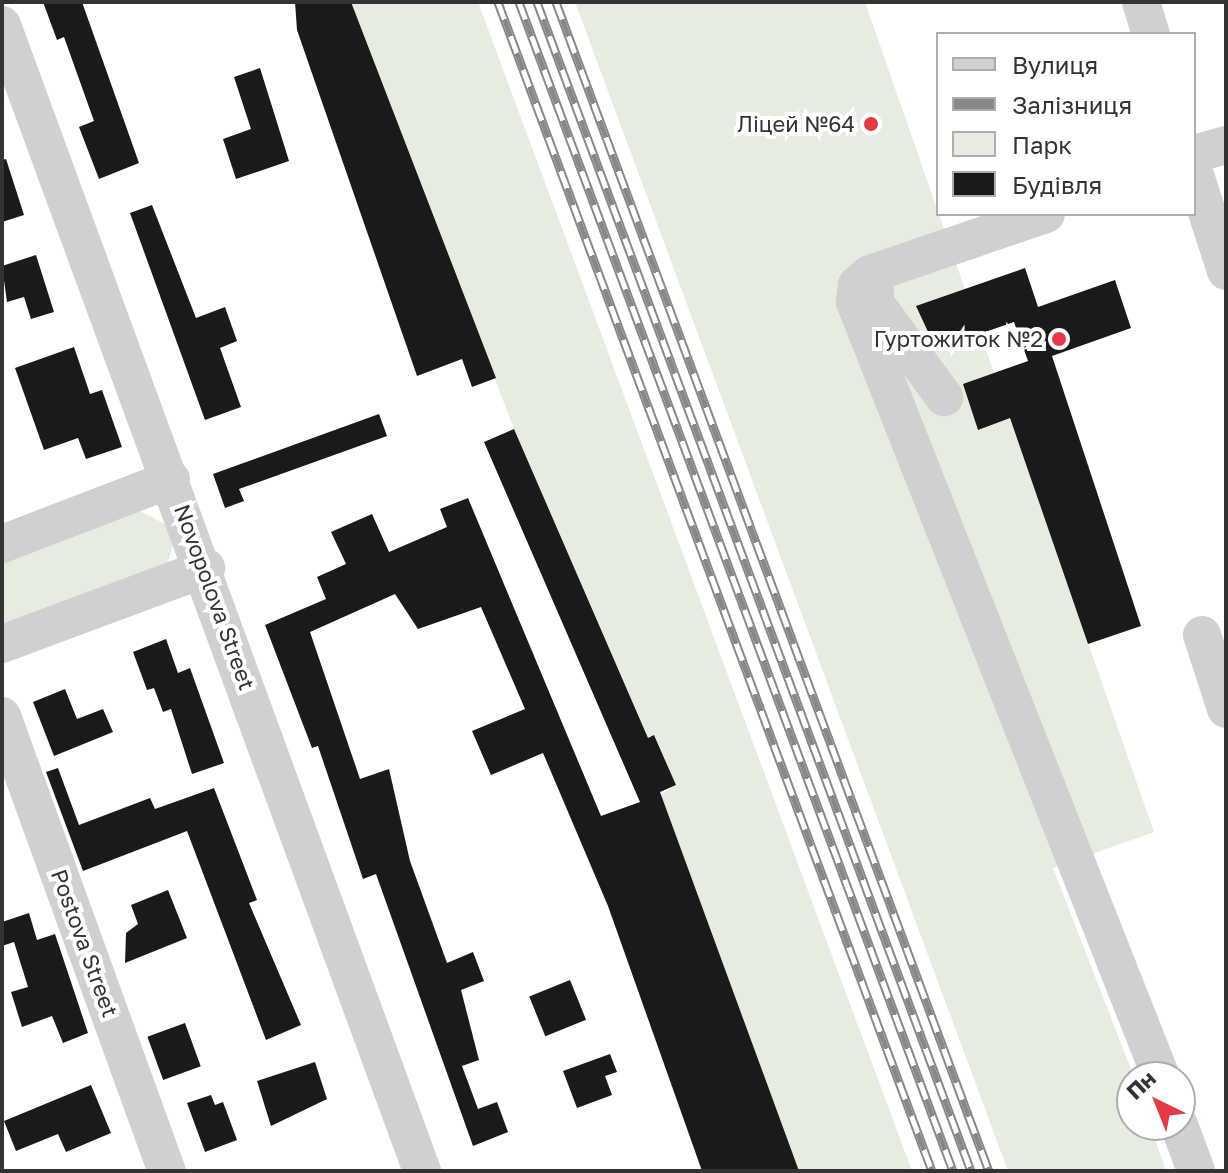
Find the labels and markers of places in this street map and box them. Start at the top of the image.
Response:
place label: Ліцей №64 [737,111,855,137]
marker: Ліцей №64 [862,115,880,133]
place label: Гуртожиток №2 [874,326,1043,352]
marker: Гуртожиток №2 [1050,330,1068,348]

